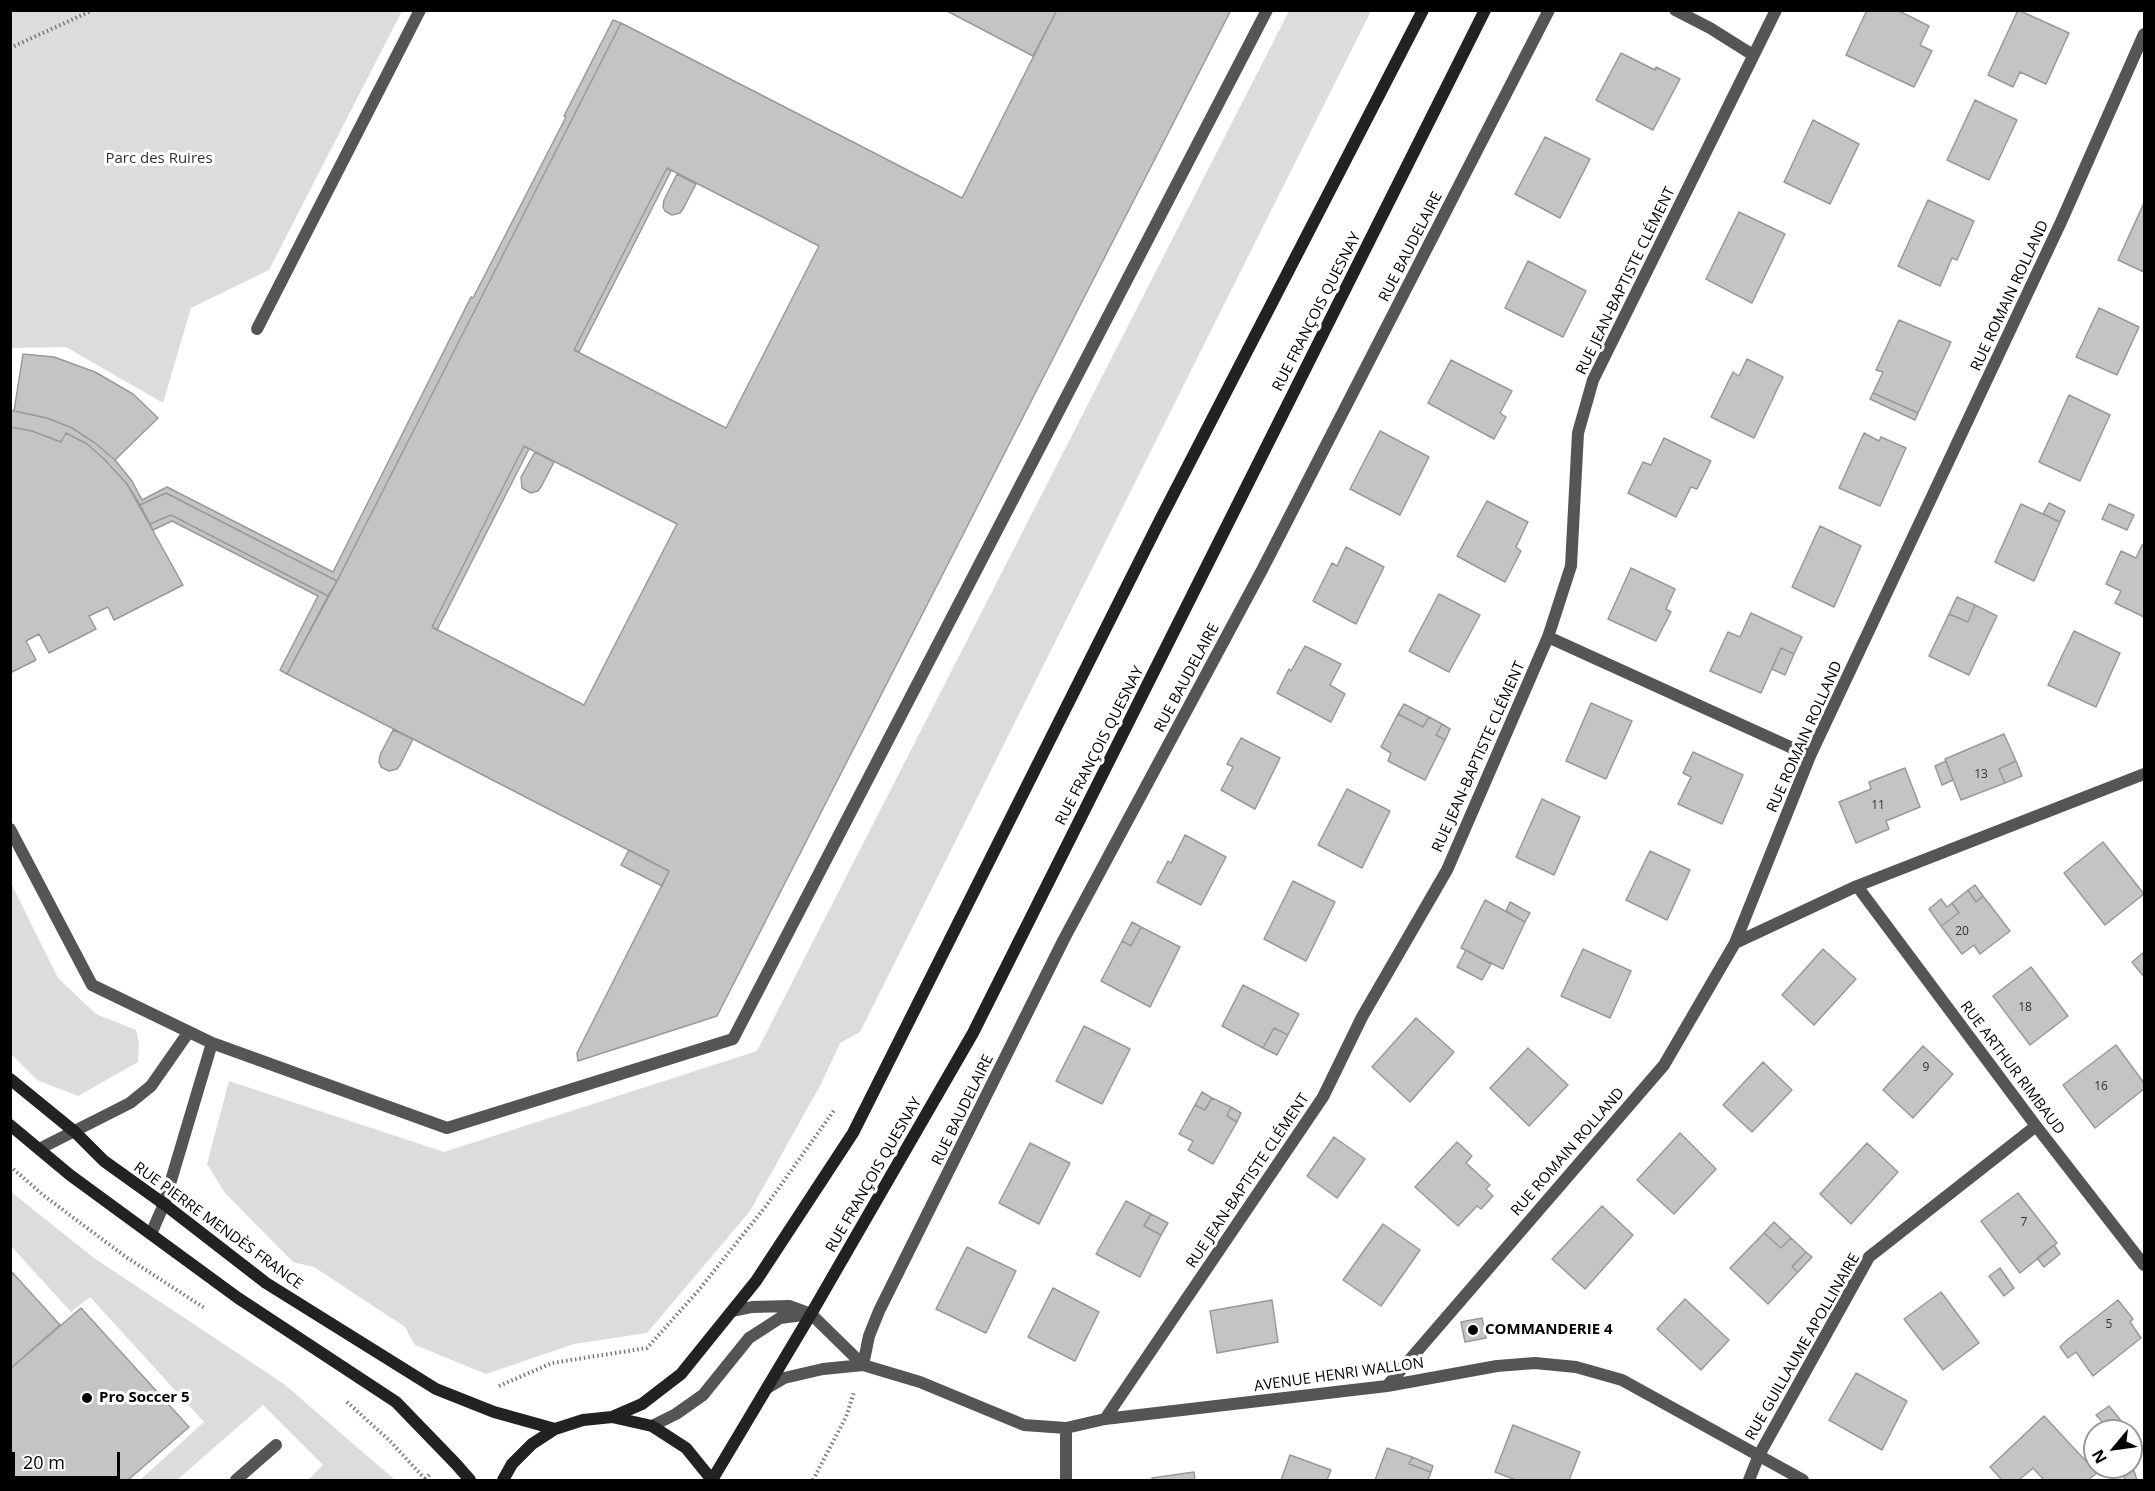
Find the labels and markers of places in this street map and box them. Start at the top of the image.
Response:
place label: COMMANDERIE 4 [1485,1321,1613,1339]
marker: COMMANDERIE 4 [1466,1323,1480,1337]
place label: Pro Soccer 5 [99,1389,190,1407]
marker: Pro Soccer 5 [80,1391,94,1405]

